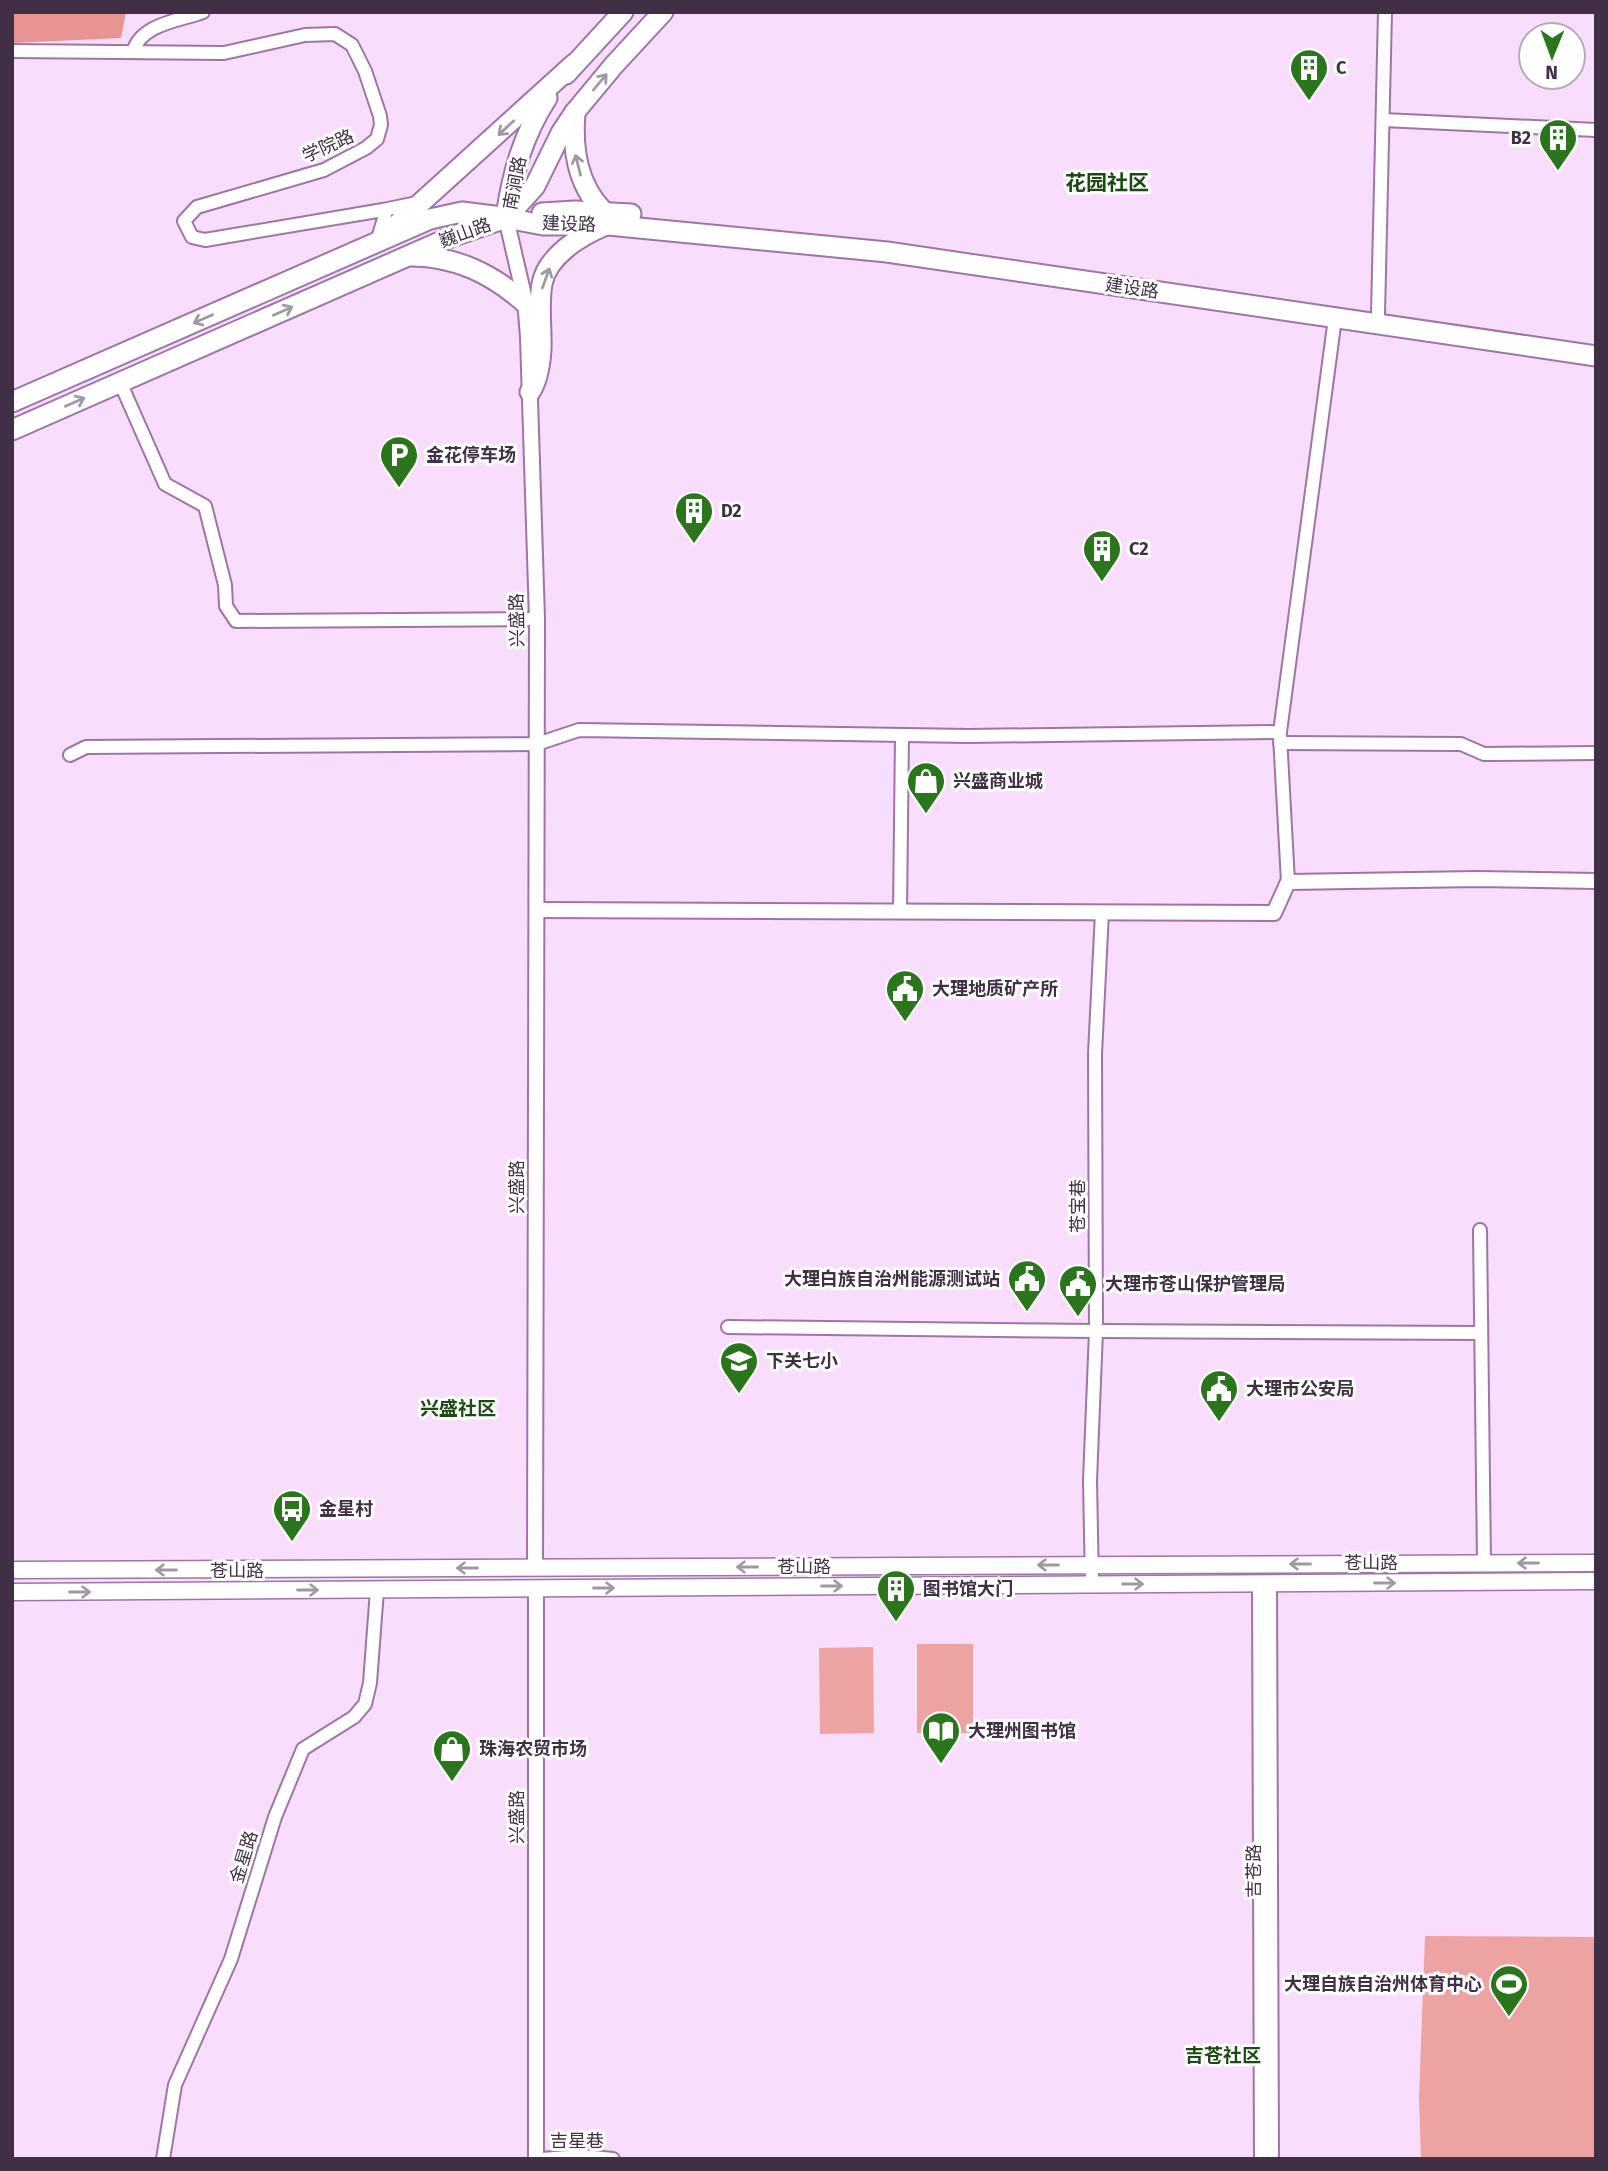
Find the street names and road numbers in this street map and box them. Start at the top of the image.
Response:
street label: 学院路 [299,125,357,167]
street label: 南涧路 [499,154,531,212]
street label: 建设路 [542,212,596,236]
street label: 巍山路 [436,213,494,253]
street label: 建设路 [1104,273,1160,303]
street label: 兴盛路 [506,593,528,647]
street label: 兴盛路 [506,1160,528,1214]
street label: 苍宝巷 [1067,1179,1089,1233]
street label: 苍山路 [1344,1552,1398,1574]
street label: 苍山路 [777,1556,831,1578]
street label: 苍山路 [210,1560,264,1582]
street label: 兴盛路 [506,1790,528,1844]
street label: 金星路 [226,1828,262,1886]
street label: 吉苍路 [1243,1844,1265,1898]
street label: 吉星巷 [550,2130,604,2152]

